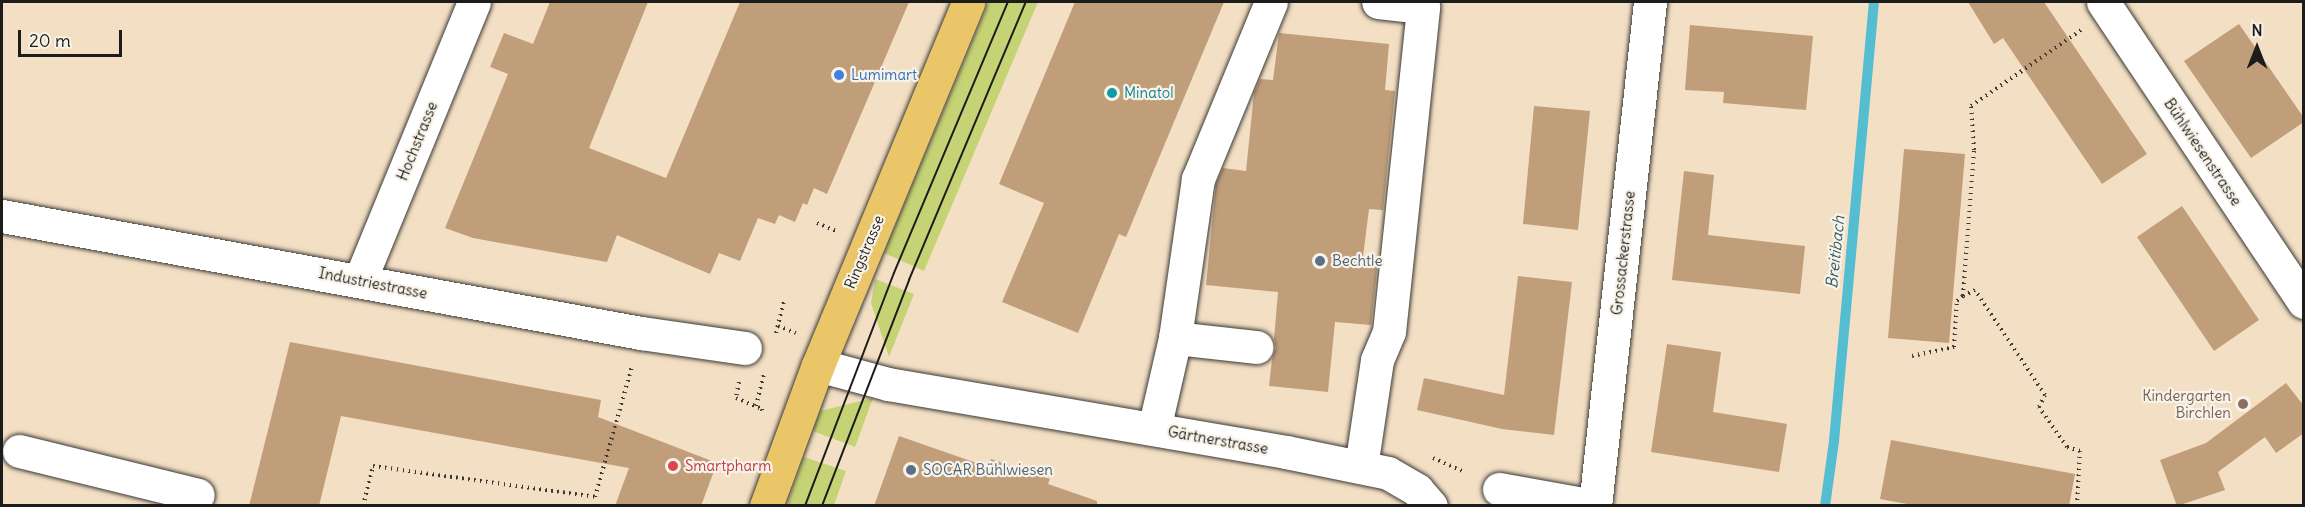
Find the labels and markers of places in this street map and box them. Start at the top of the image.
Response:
place label: Lumimart [851,66,917,84]
marker: Lumimart [832,68,846,82]
place label: Minatol [1124,84,1174,102]
marker: Minatol [1105,86,1119,100]
place label: Bechtle [1332,252,1383,270]
marker: Bechtle [1313,254,1327,268]
place label: Kindergarten Birchlen [2142,386,2231,421]
marker: Kindergarten Birchlen [2236,397,2250,411]
place label: Smartpharm [685,457,771,475]
marker: Smartpharm [666,459,680,473]
place label: SOCAR Bühlwiesen [923,461,1053,479]
marker: SOCAR Bühlwiesen [904,463,918,477]

